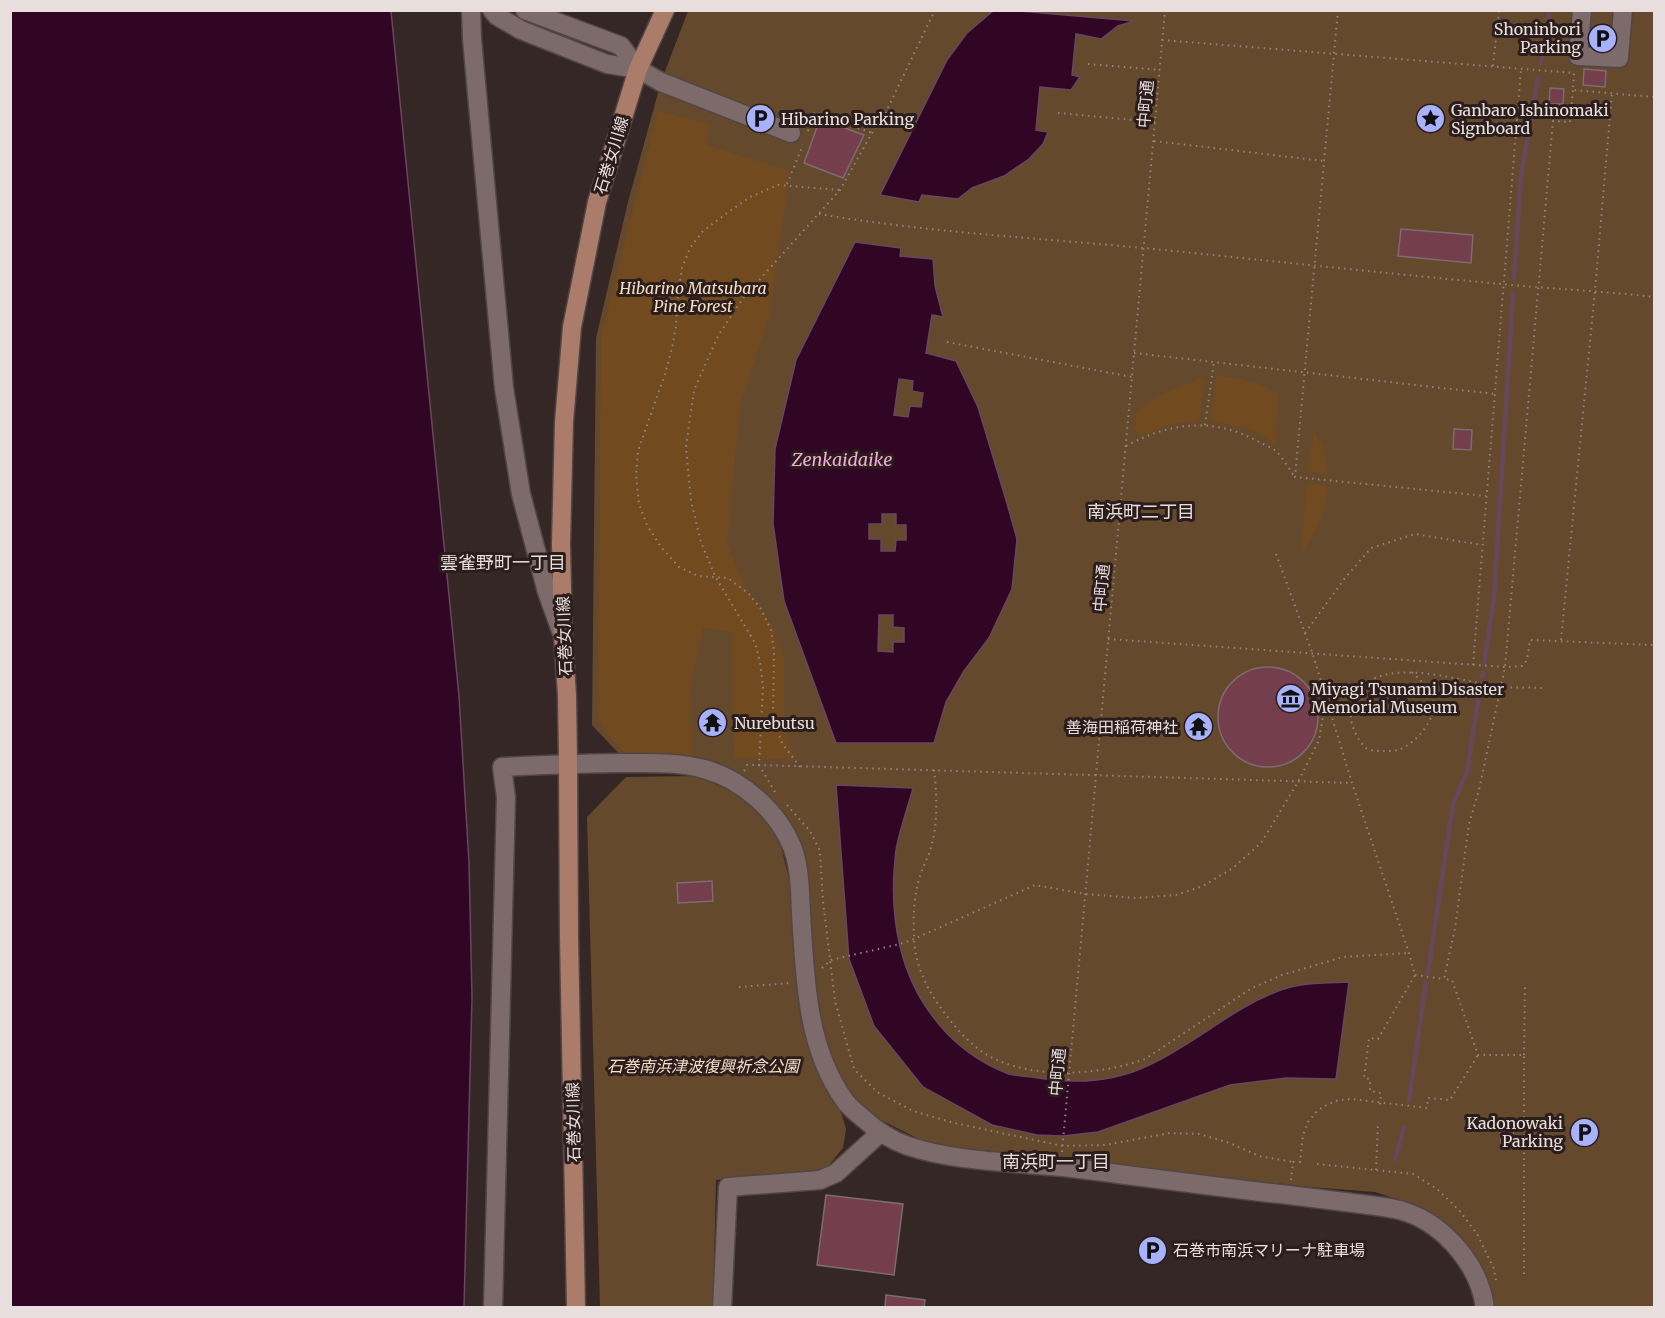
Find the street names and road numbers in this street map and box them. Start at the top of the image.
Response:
street label: 中町通 [1133,79,1157,129]
street label: 石巻女川線 [590,114,632,196]
street label: 中町通 [1089,563,1113,613]
street label: 石巻女川線 [553,596,575,676]
street label: 中町通 [1045,1047,1069,1097]
street label: 石巻女川線 [562,1082,584,1162]

